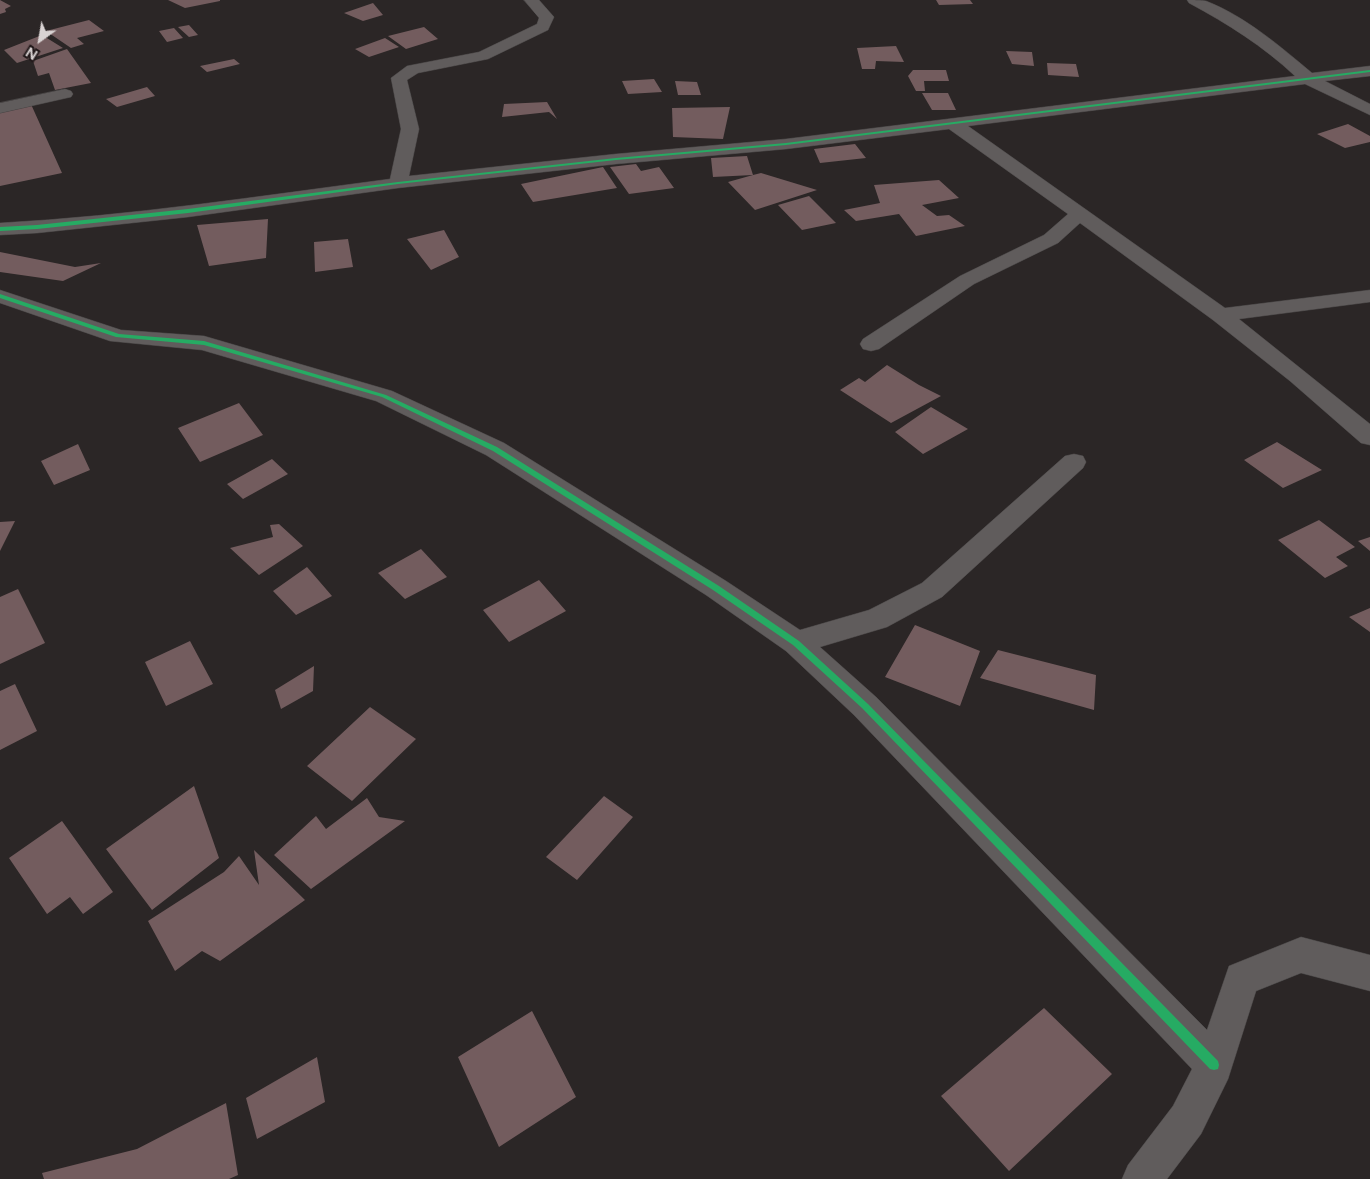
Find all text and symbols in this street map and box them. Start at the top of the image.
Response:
north arrow [15,15,65,65]
text: N [23,43,41,63]

